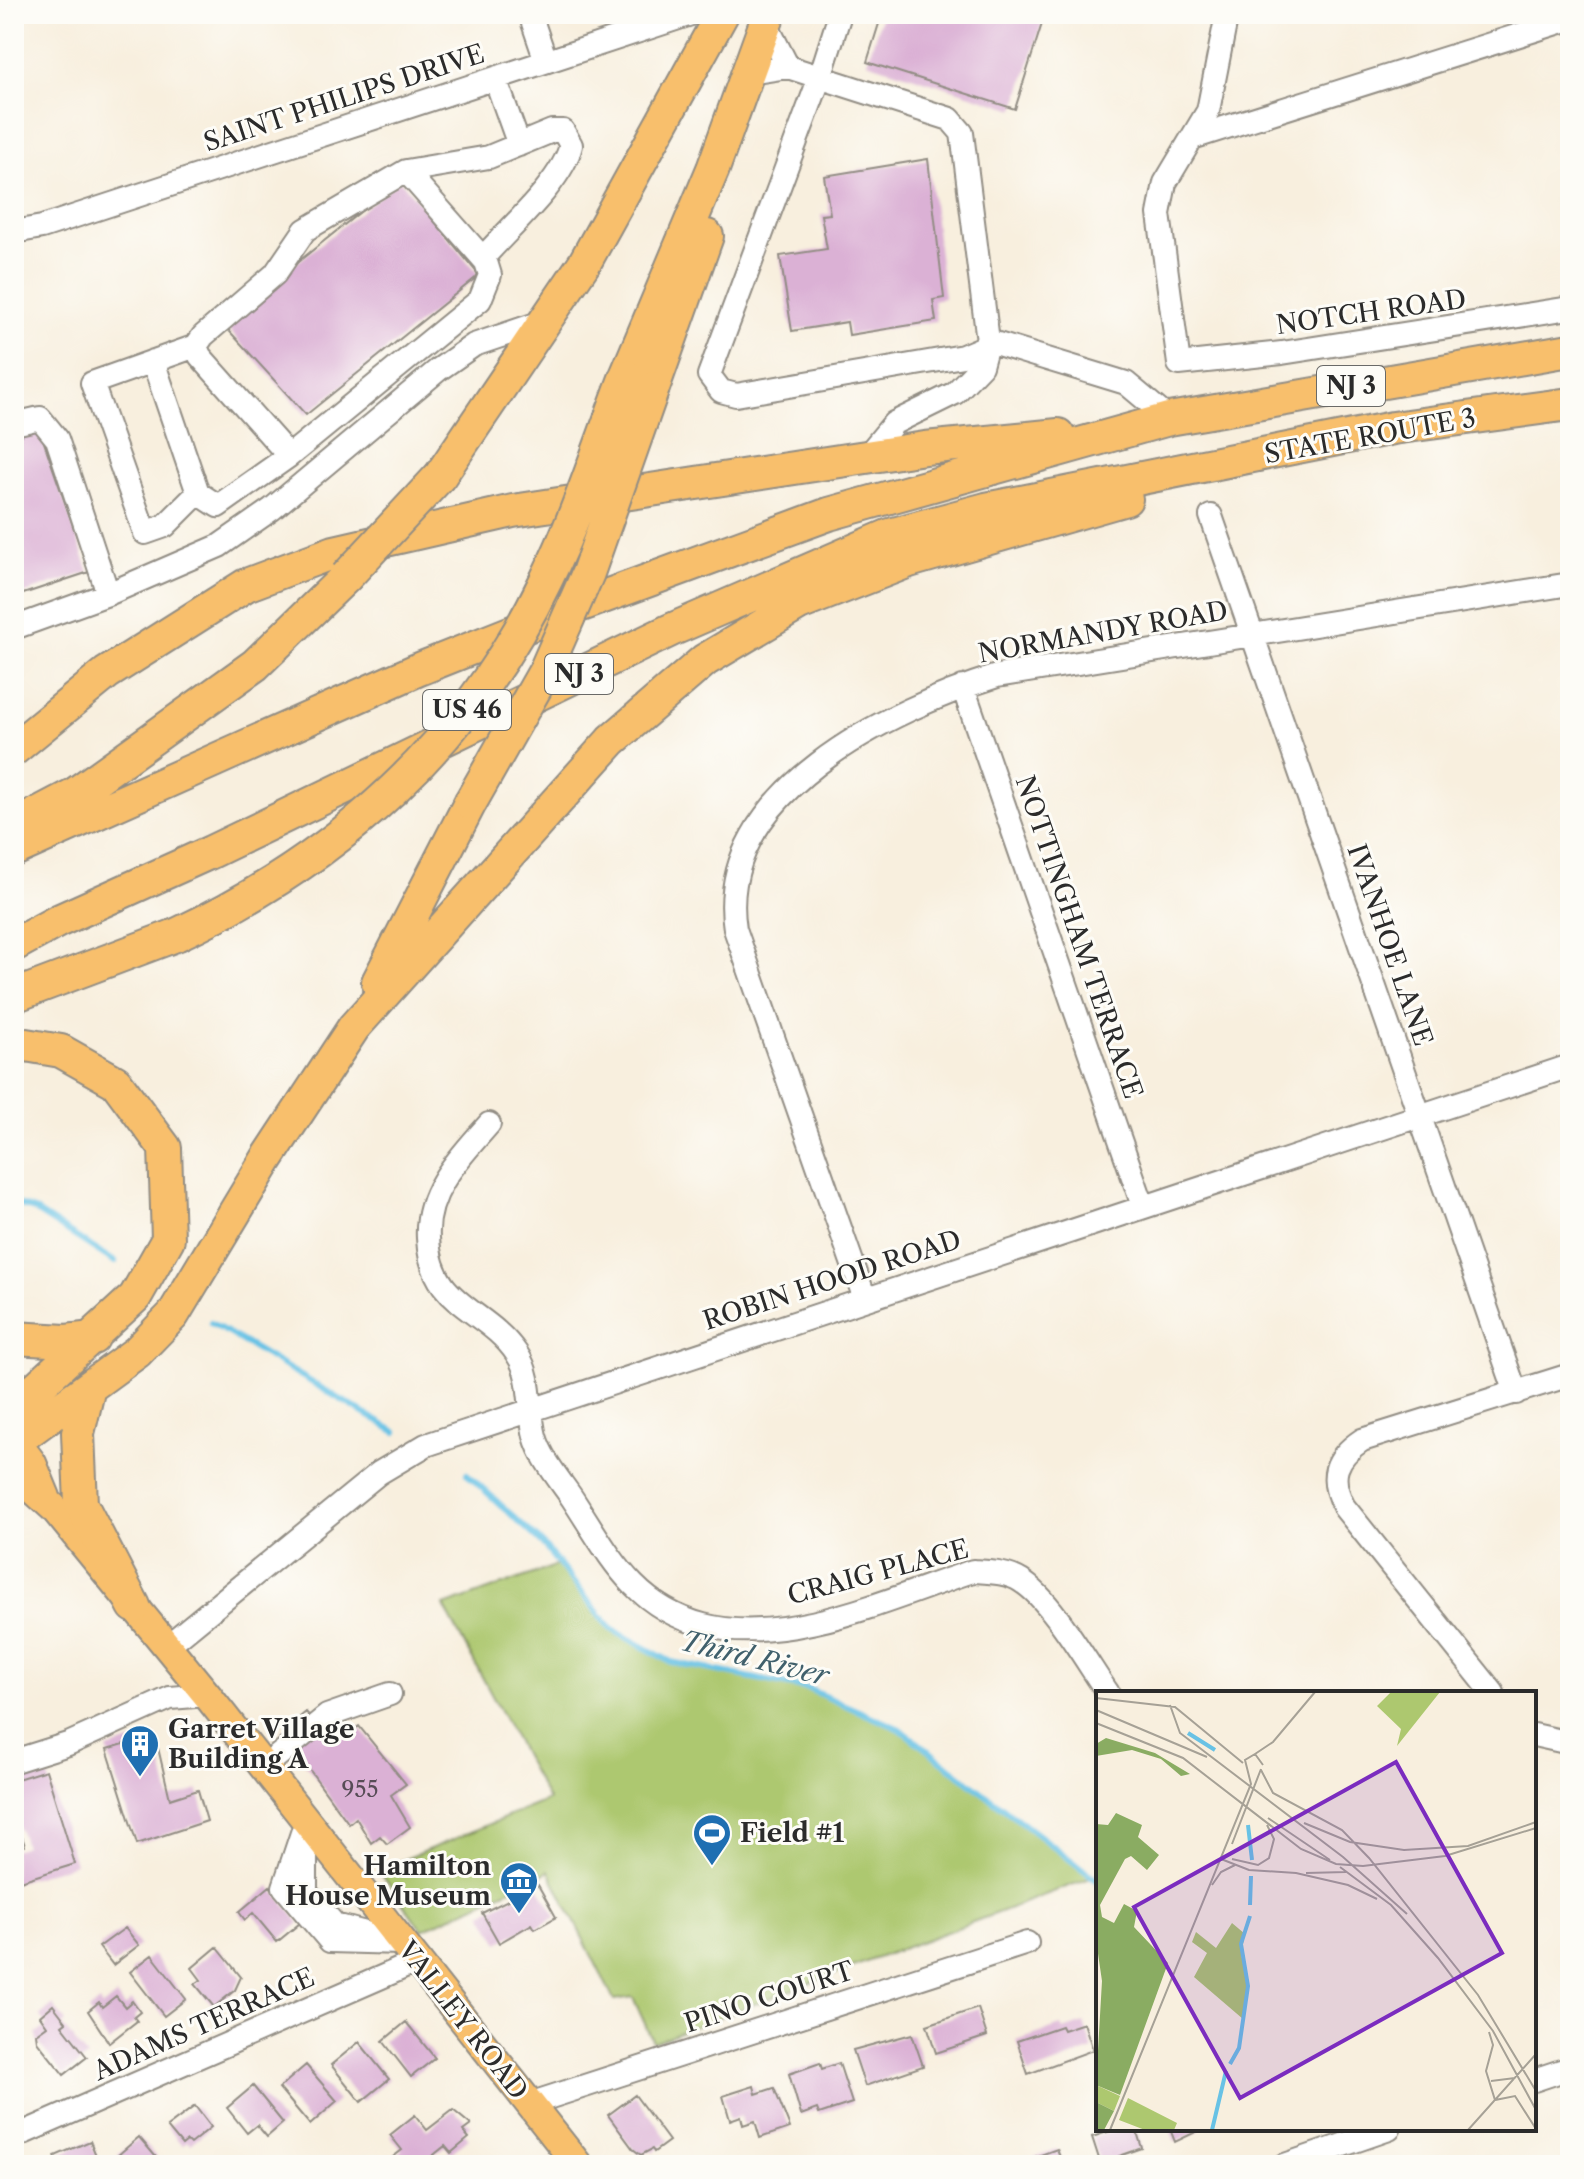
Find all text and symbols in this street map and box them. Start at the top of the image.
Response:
street label: SAINT PHILIPS DRIVE [200,37,488,159]
street label: NOTCH ROAD [1274,283,1468,341]
road number: NJ 3 [1317,366,1385,406]
street label: STATE ROUTE 3 [1262,402,1478,470]
street label: NORMANDY ROAD [976,594,1230,670]
road number: NJ 3 [545,654,613,694]
road number: US 46 [423,690,511,730]
street label: NOTTINGHAM TERRACE [1009,771,1149,1103]
street label: IVANHOE LANE [1340,840,1440,1050]
street label: ROBIN HOOD ROAD [699,1223,965,1337]
street label: CRAIG PLACE [784,1532,972,1612]
water label: Third River [677,1623,834,1693]
inset map [1096,1691,1536,2131]
place label: Garret Village Building A [168,1713,355,1775]
building icon: Garret Village Building A [119,1723,161,1778]
house number: 955 [342,1776,378,1803]
sports icon: Field #1 [691,1812,733,1867]
place label: Field #1 [740,1817,845,1849]
place label: Hamilton House Museum [285,1850,491,1912]
museum icon: Hamilton House Museum [498,1860,540,1915]
street label: VALLEY ROAD [391,1934,535,2106]
street label: PINO COURT [680,1954,858,2039]
street label: ADAMS TERRACE [88,1961,320,2088]

